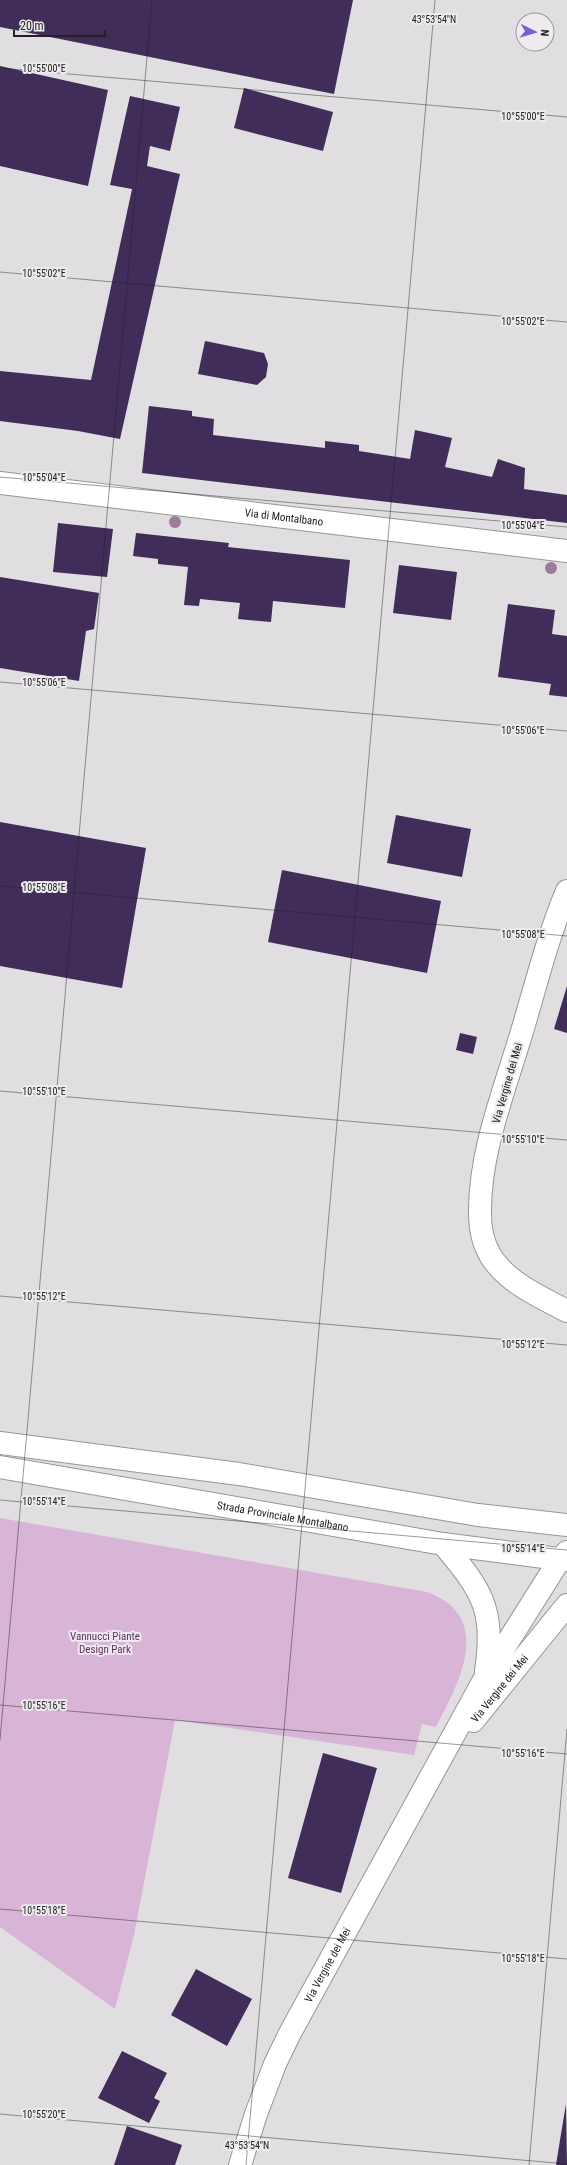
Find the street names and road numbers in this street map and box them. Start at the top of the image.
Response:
street label: Via di Montalbano [244,506,324,529]
street label: Via Vergine dei Mei [490,1041,525,1125]
street label: Strada Provinciale Montalbano [216,1499,350,1535]
street label: Via Vergine dei Mei [468,1652,531,1725]
street label: Via Vergine dei Mei [302,1925,354,2005]

